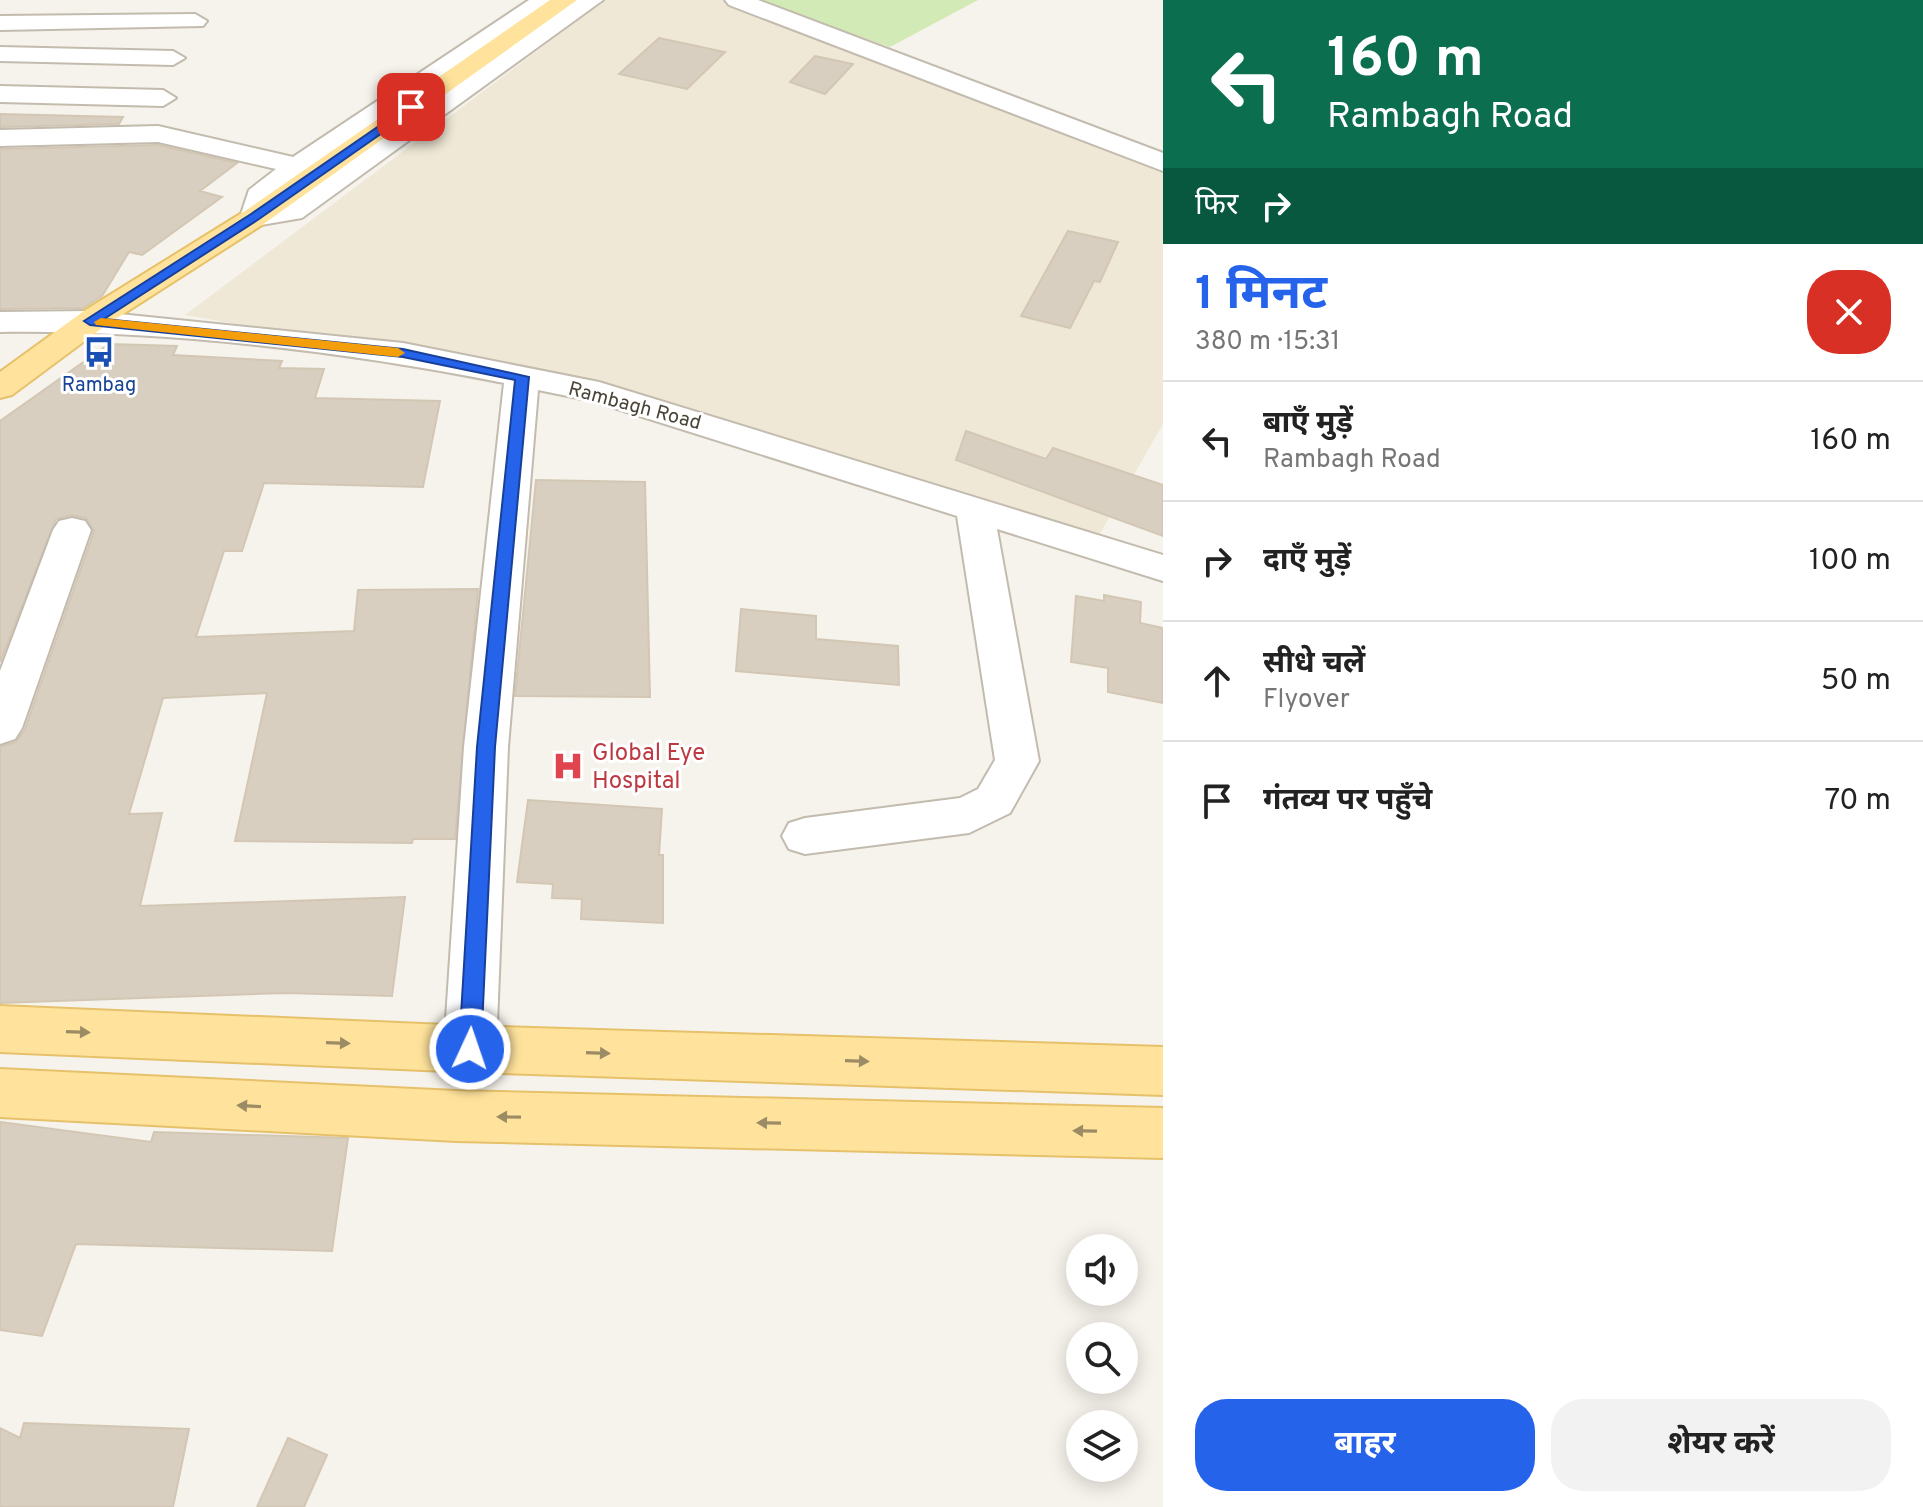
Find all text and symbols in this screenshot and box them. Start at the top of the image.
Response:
text: 160 m [1327,26,1484,96]
icon: left [1195,32,1299,136]
pin [377,73,445,141]
icon: arrive [389,85,433,129]
text: Rambagh Road [1327,95,1573,141]
icon: right [1254,184,1298,228]
text: फिर [1195,188,1238,225]
text: 1 मिनट [1195,266,1327,326]
button: close [1807,270,1891,354]
text: 380 m · 15:31 [1195,326,1340,359]
bus stop icon: Rambag [82,335,116,369]
place label: Rambag [62,373,136,399]
street label: Rambagh Road [565,377,704,437]
text: बाएँ मुड़ें [1263,406,1353,443]
icon: left [1195,419,1239,463]
text: 160 m [1810,423,1891,460]
text: Rambagh Road [1263,444,1441,477]
icon: right [1195,539,1239,583]
text: दाएँ मुड़ें [1263,543,1351,580]
text: 100 m [1809,543,1891,580]
text: सीधे चलें [1263,646,1365,683]
icon: ahead [1195,659,1239,703]
text: 50 m [1821,663,1891,700]
text: Flyover [1263,684,1350,717]
place label: Global Eye Hospital [592,739,705,797]
hospital icon: Global Eye Hospital [551,749,585,783]
icon: arrive [1195,779,1239,823]
text: गंतव्य पर पहुँचे [1263,783,1432,820]
text: 70 m [1825,783,1891,820]
position arrow [428,1007,512,1091]
one-way arrow [66,1026,91,1039]
one-way arrow [326,1037,351,1050]
one-way arrow [585,1046,611,1059]
one-way arrow [845,1055,870,1068]
one-way arrow [236,1099,261,1112]
one-way arrow [496,1111,521,1123]
one-way arrow [756,1117,781,1130]
one-way arrow [1072,1125,1097,1137]
map controls [1066,1234,1138,1482]
button: sound [1066,1234,1138,1306]
button: search [1066,1322,1138,1394]
button: बाहर [1195,1399,1535,1491]
button: शेयर करें [1551,1399,1891,1491]
button: layers [1066,1410,1138,1482]

